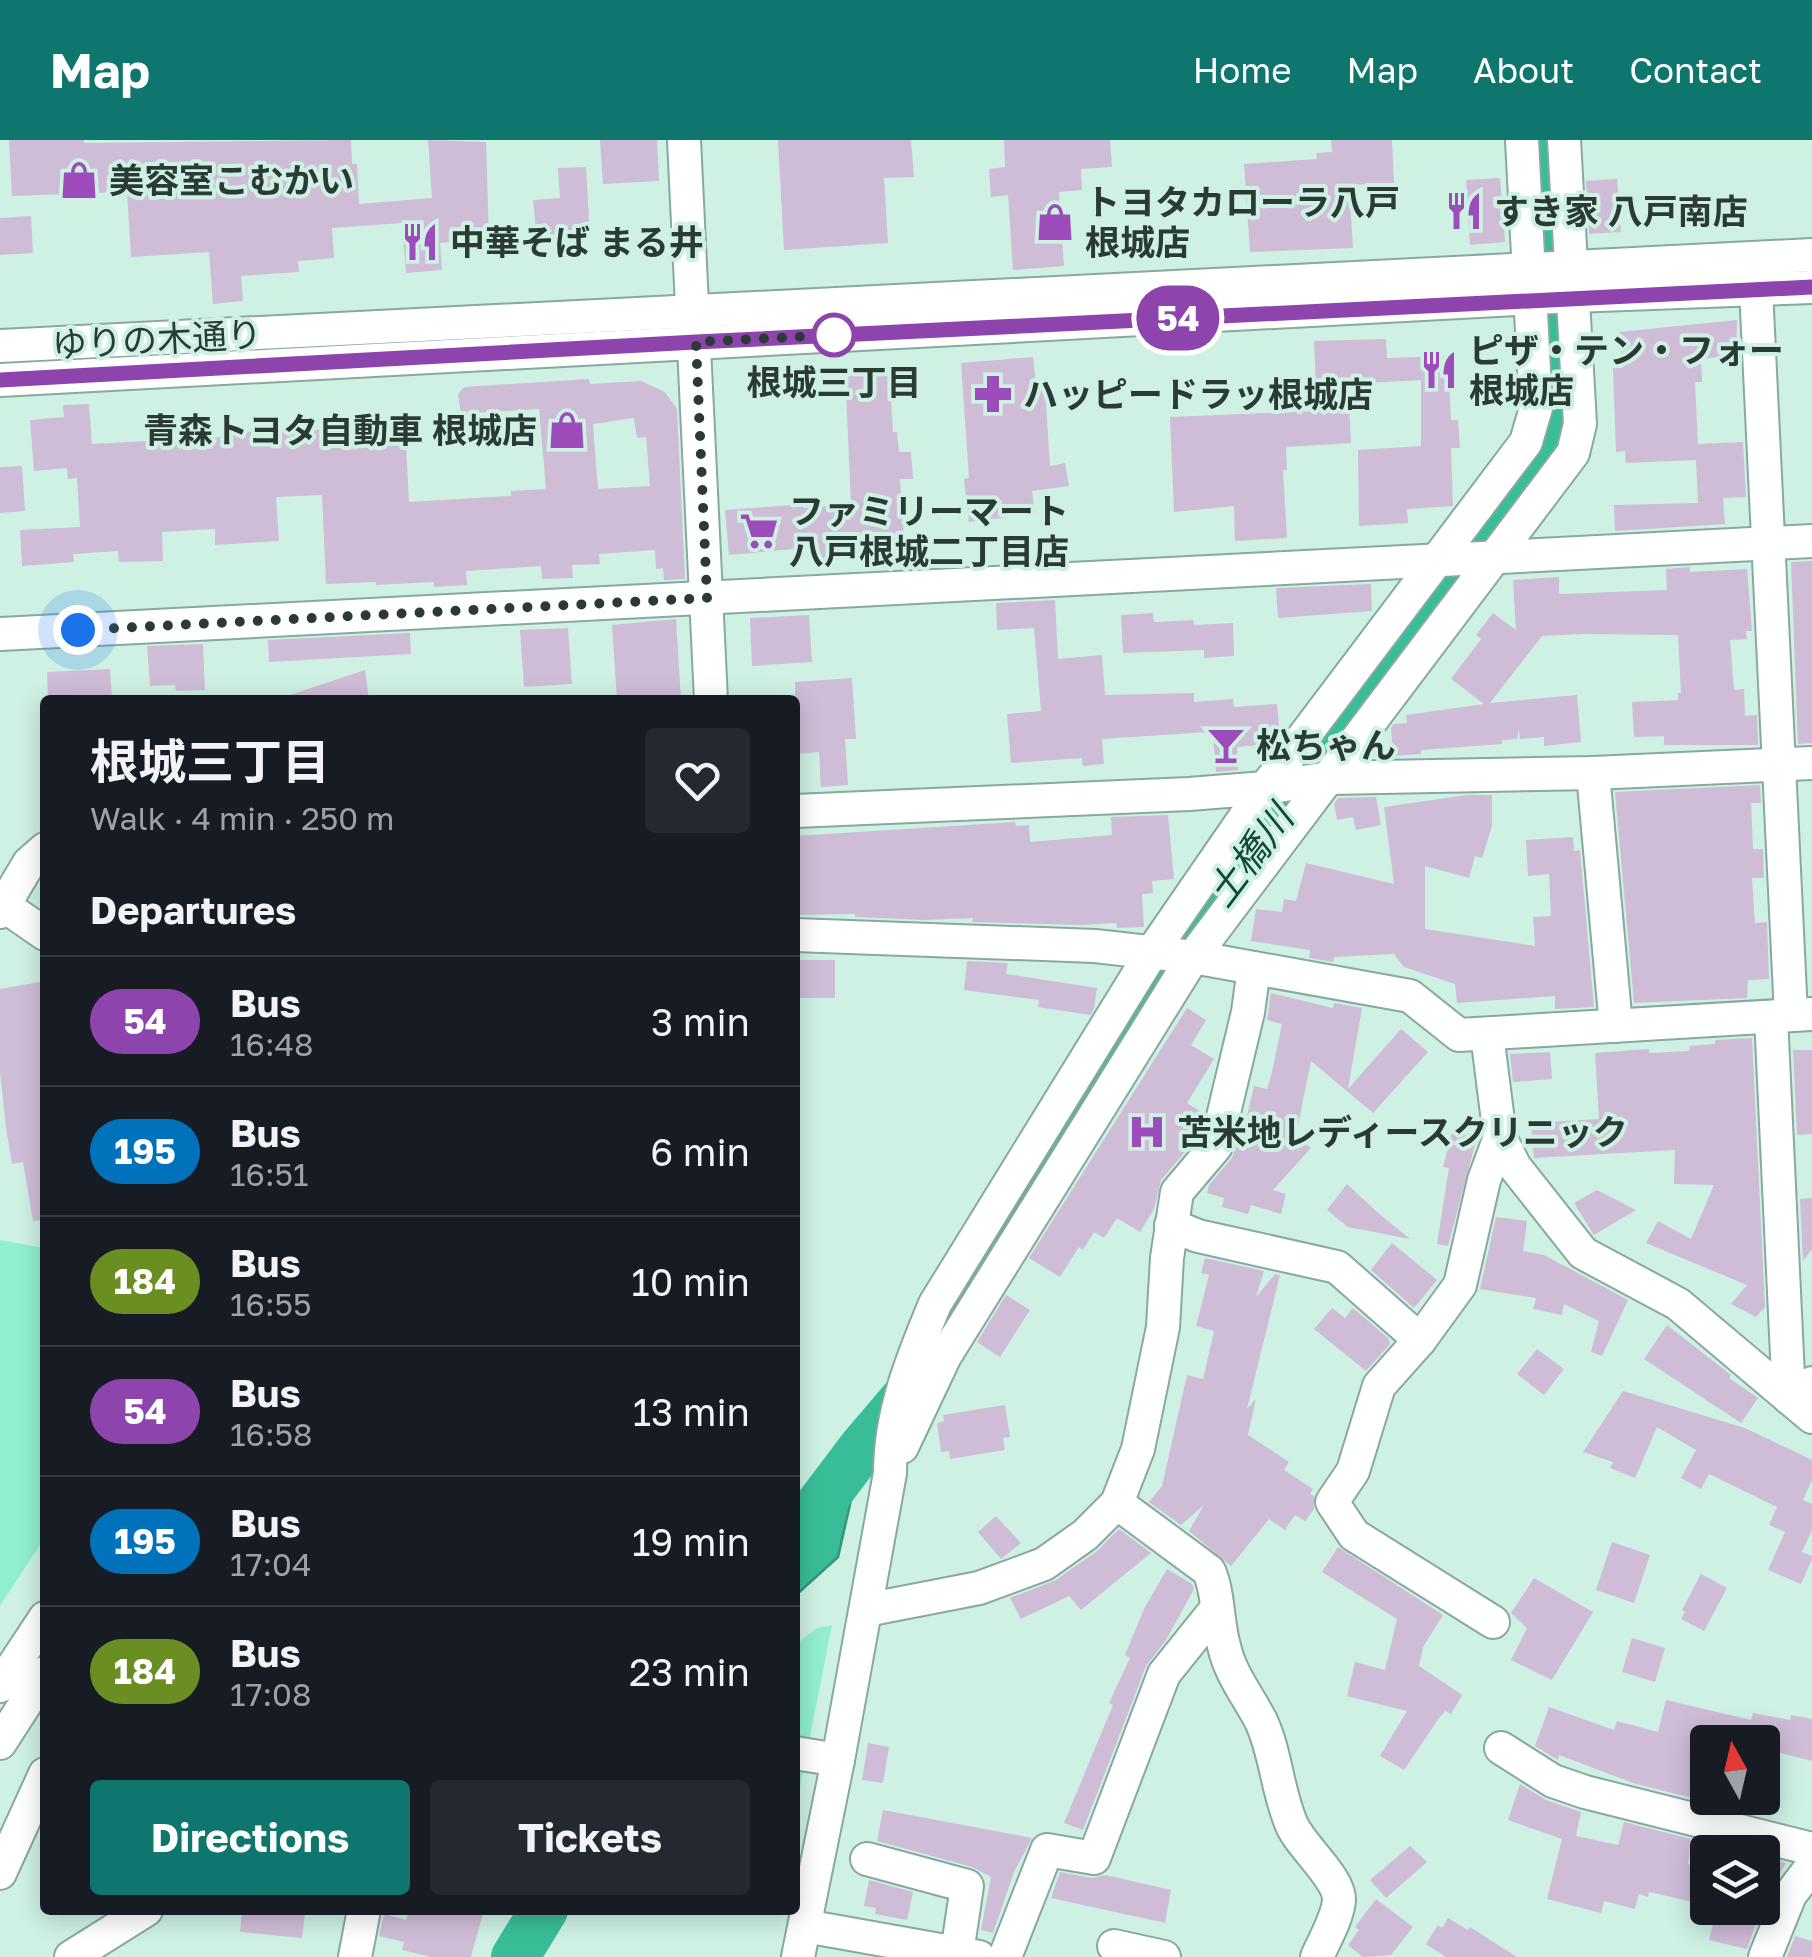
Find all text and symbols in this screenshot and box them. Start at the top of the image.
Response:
text: Map [50,41,150,99]
text: Home [1193,49,1292,91]
text: Map [1347,49,1418,91]
text: About [1473,49,1574,91]
text: Contact [1629,49,1762,91]
shop icon: 美容室こむかい [58,159,100,201]
place label: 美容室こむかい [109,159,354,201]
place label: トヨタカローラ八戸 根城店 [1085,181,1400,263]
restaurant icon: すき家 八戸南店 [1443,190,1485,232]
place label: すき家 八戸南店 [1494,190,1748,232]
shop icon: トヨタカローラ八戸 根城店 [1034,201,1076,243]
restaurant icon: 中華そば まる井 [399,221,441,263]
place label: 中華そば まる井 [450,221,704,263]
line badge: 54 [1133,286,1223,350]
text: 54 [1156,297,1200,339]
street label: ゆりの木通り [51,313,263,365]
marker: 根城三丁目 [813,314,855,356]
place label: ピザ・テン・フォー 根城店 [1469,329,1784,411]
restaurant icon: ピザ・テン・フォー 根城店 [1418,349,1460,391]
place label: 根城三丁目 [746,361,922,403]
pharmacy icon: ハッピードラッ根城店 [972,373,1014,415]
place label: ハッピードラッ根城店 [1023,373,1373,415]
place label: 青森トヨタ自動車 根城店 [143,409,537,451]
shop icon: 青森トヨタ自動車 根城店 [546,409,588,451]
place label: ファミリーマート 八戸根城二丁目店 [789,490,1069,572]
supermarket icon: ファミリーマート 八戸根城二丁目店 [738,510,780,552]
your location [53,605,103,655]
bar icon: 松ちゃん [1205,724,1247,766]
place label: 松ちゃん [1256,724,1396,766]
button: heart [645,728,750,833]
text: 根城三丁目 [90,732,330,790]
water label: 土橋川 [1197,793,1304,914]
text: Walk · 4 min · 250 m [90,799,394,837]
text: Departures [90,887,296,932]
text: Bus [230,980,301,1025]
text: 3 min [651,999,750,1044]
text: 54 [123,1000,167,1042]
text: 16:48 [230,1025,314,1063]
text: Bus [230,1110,301,1155]
hospital icon: 苫米地レディースクリニック [1126,1111,1168,1153]
place label: 苫米地レディースクリニック [1177,1111,1628,1153]
text: 6 min [650,1129,750,1174]
text: 195 [114,1130,176,1172]
text: 16:51 [230,1155,309,1193]
text: Bus [230,1240,301,1285]
text: 10 min [631,1259,750,1304]
text: 184 [114,1260,176,1302]
text: 16:55 [230,1285,312,1323]
text: Bus [230,1370,301,1415]
text: 13 min [633,1389,750,1434]
text: 54 [123,1390,167,1432]
text: 16:58 [230,1415,313,1453]
text: Bus [230,1500,301,1545]
text: 19 min [632,1519,750,1564]
text: 195 [114,1520,176,1562]
text: 17:04 [230,1545,311,1583]
text: Bus [230,1630,301,1675]
text: 23 min [629,1649,750,1694]
text: 184 [114,1650,176,1692]
text: 17:08 [230,1675,311,1713]
north arrow [1690,1725,1780,1815]
map controls [1690,1725,1780,1925]
button: Directions [90,1780,410,1895]
button: Tickets [430,1780,750,1895]
button: layers [1690,1835,1780,1925]

